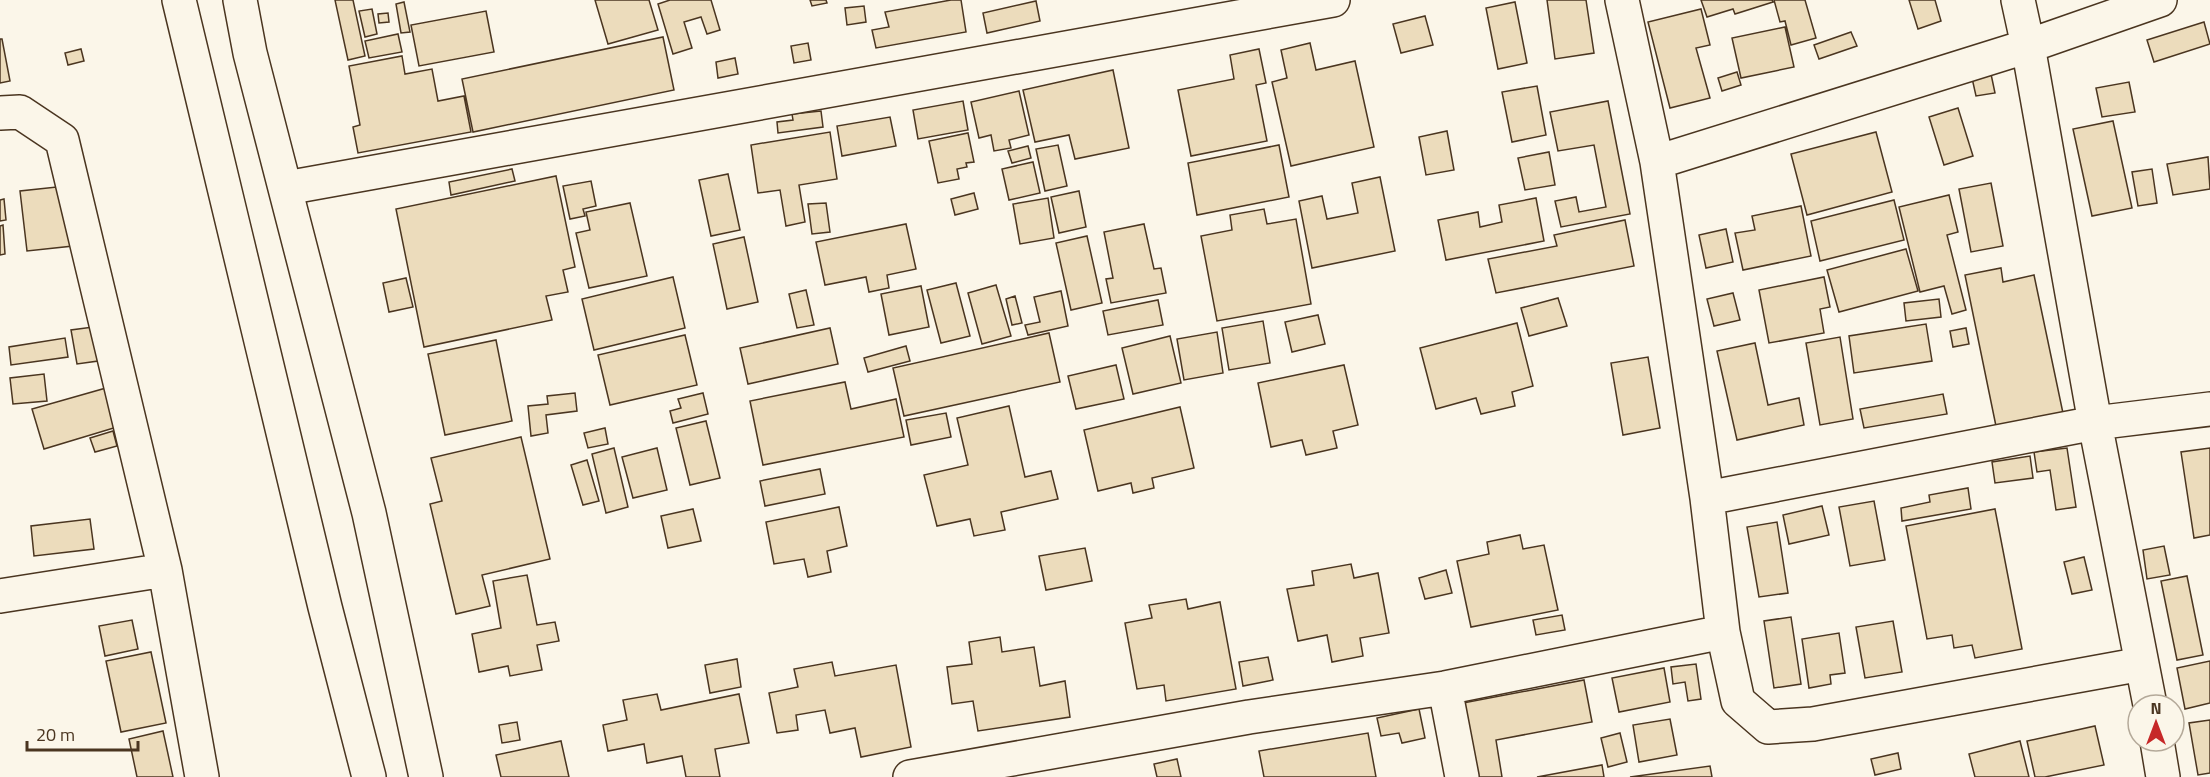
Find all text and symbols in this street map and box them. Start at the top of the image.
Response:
north arrow [2126,693,2186,753]
text: N [2150,696,2162,720]
scale bar [27,714,138,752]
text: 20 m [36,721,75,748]

